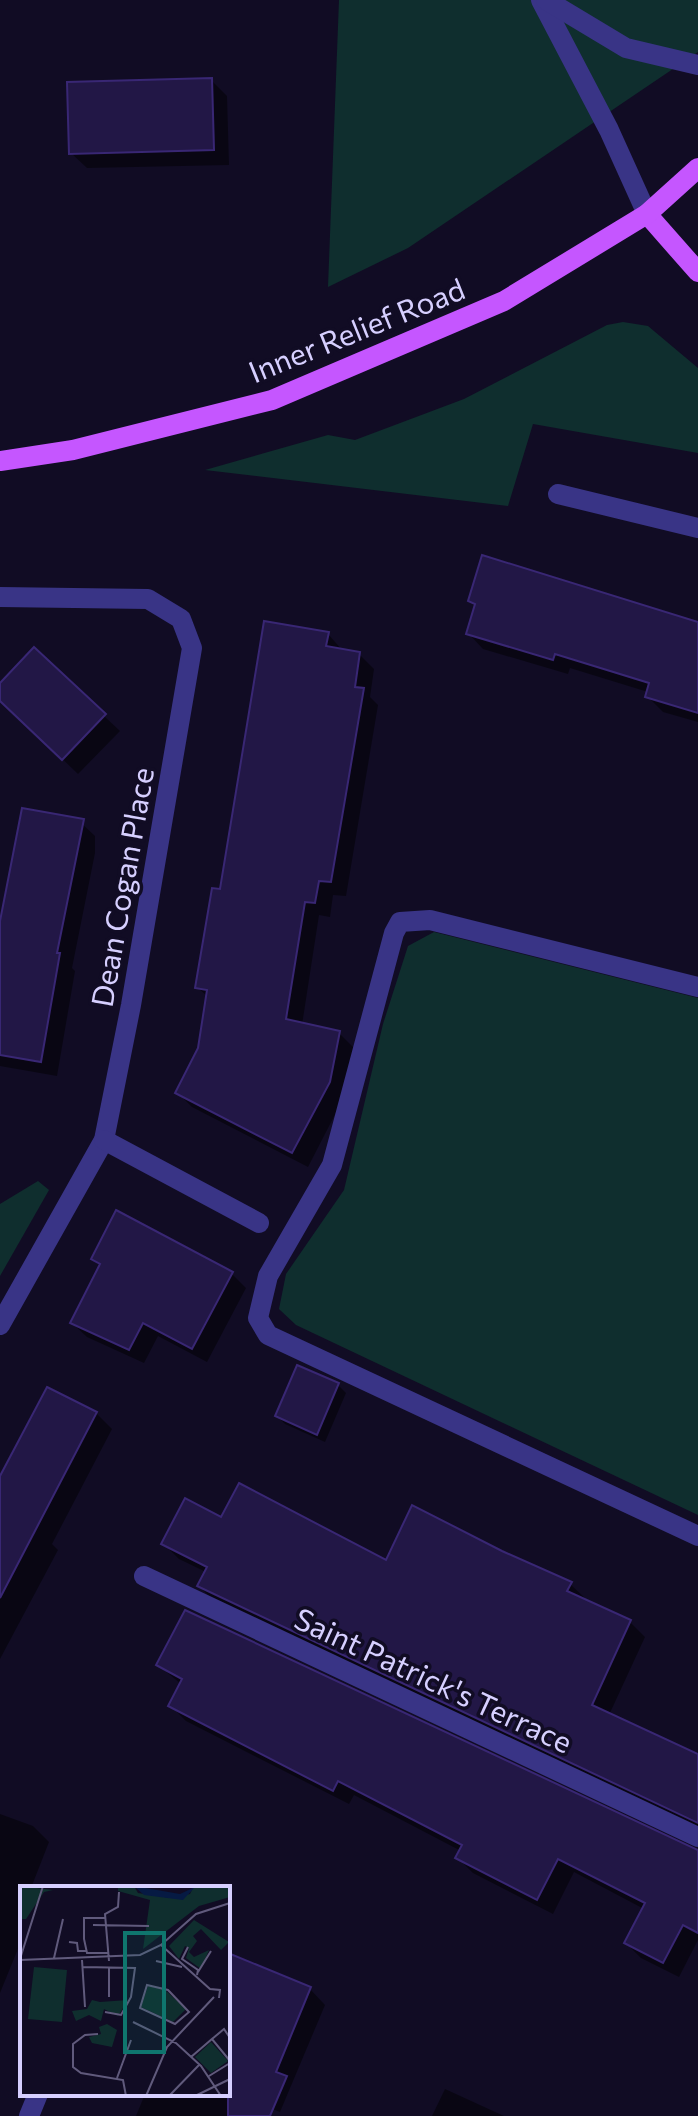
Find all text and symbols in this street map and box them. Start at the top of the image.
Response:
street label: Inner Relief Road [243,269,469,389]
street label: Dean Cogan Place [82,764,160,1010]
street label: Saint Patrick's Terrace [289,1598,579,1760]
inset map [20,1886,230,2096]

